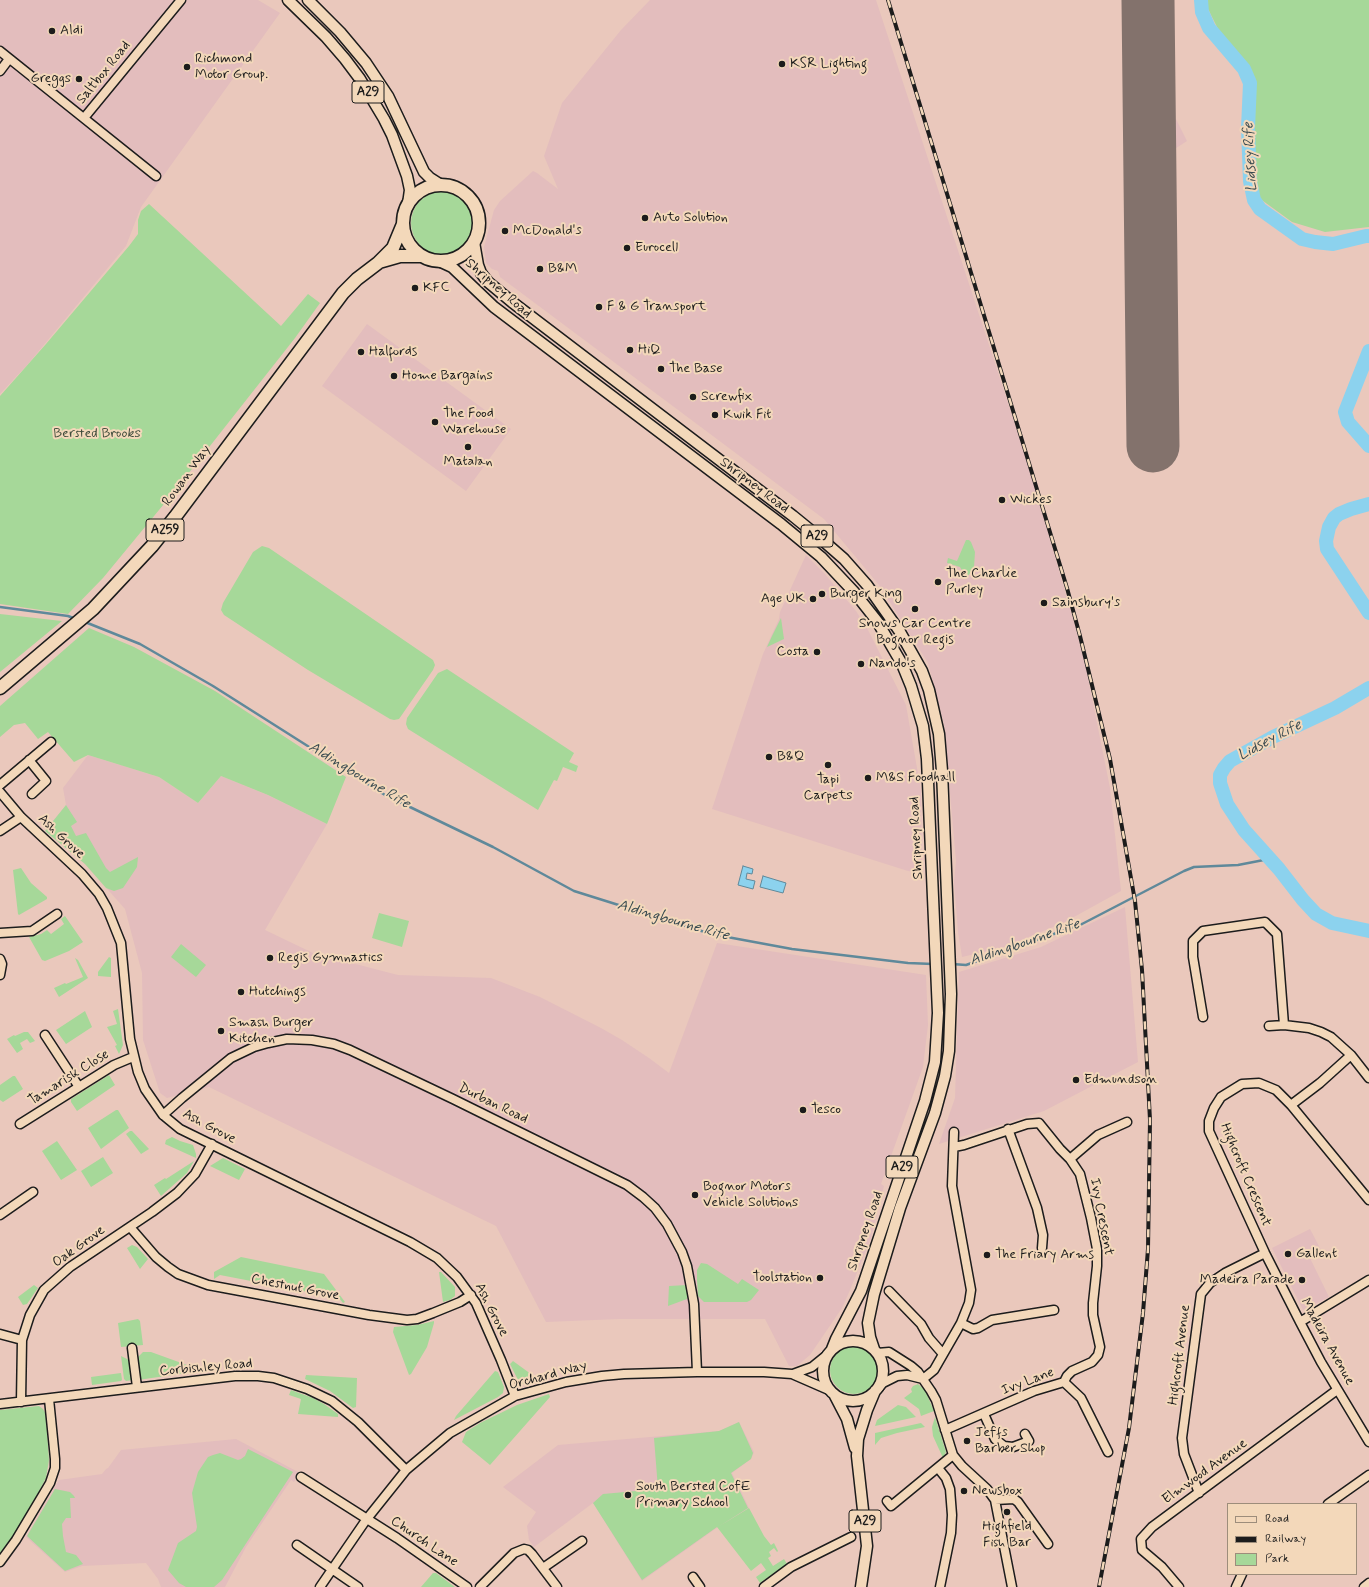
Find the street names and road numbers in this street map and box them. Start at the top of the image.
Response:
street label: Saltbox Road [73,38,135,108]
road number: A29 [352,81,384,103]
street label: Shripney Road [461,255,535,323]
street label: Rowan Way [159,442,215,510]
street label: Shripney Road [716,454,792,518]
road number: A259 [146,519,184,541]
road number: A29 [801,525,833,547]
street label: Shripney Road [906,796,928,880]
street label: Ash Grove [34,811,88,863]
street label: Tamarisk Close [25,1046,113,1110]
street label: Durban Road [455,1080,531,1128]
street label: Ash Grove [179,1106,239,1148]
street label: Highcroft Crescent [1216,1121,1274,1229]
road number: A29 [886,1156,918,1178]
street label: Ivy Crescent [1085,1177,1117,1257]
street label: Shripney Road [845,1189,887,1273]
street label: Oak Grove [50,1222,108,1272]
street label: Chestnut Grove [249,1271,341,1305]
street label: Ash Grove [470,1280,512,1340]
street label: Madeira Avenue [1296,1296,1358,1388]
street label: Highcroft Avenue [1166,1304,1194,1406]
street label: Corbishley Road [159,1356,253,1380]
street label: Orchard Way [507,1358,589,1394]
street label: Ivy Lane [999,1364,1057,1400]
street label: Elmwood Avenue [1159,1436,1251,1508]
road number: A29 [849,1510,881,1532]
street label: Church Lane [387,1513,461,1571]

